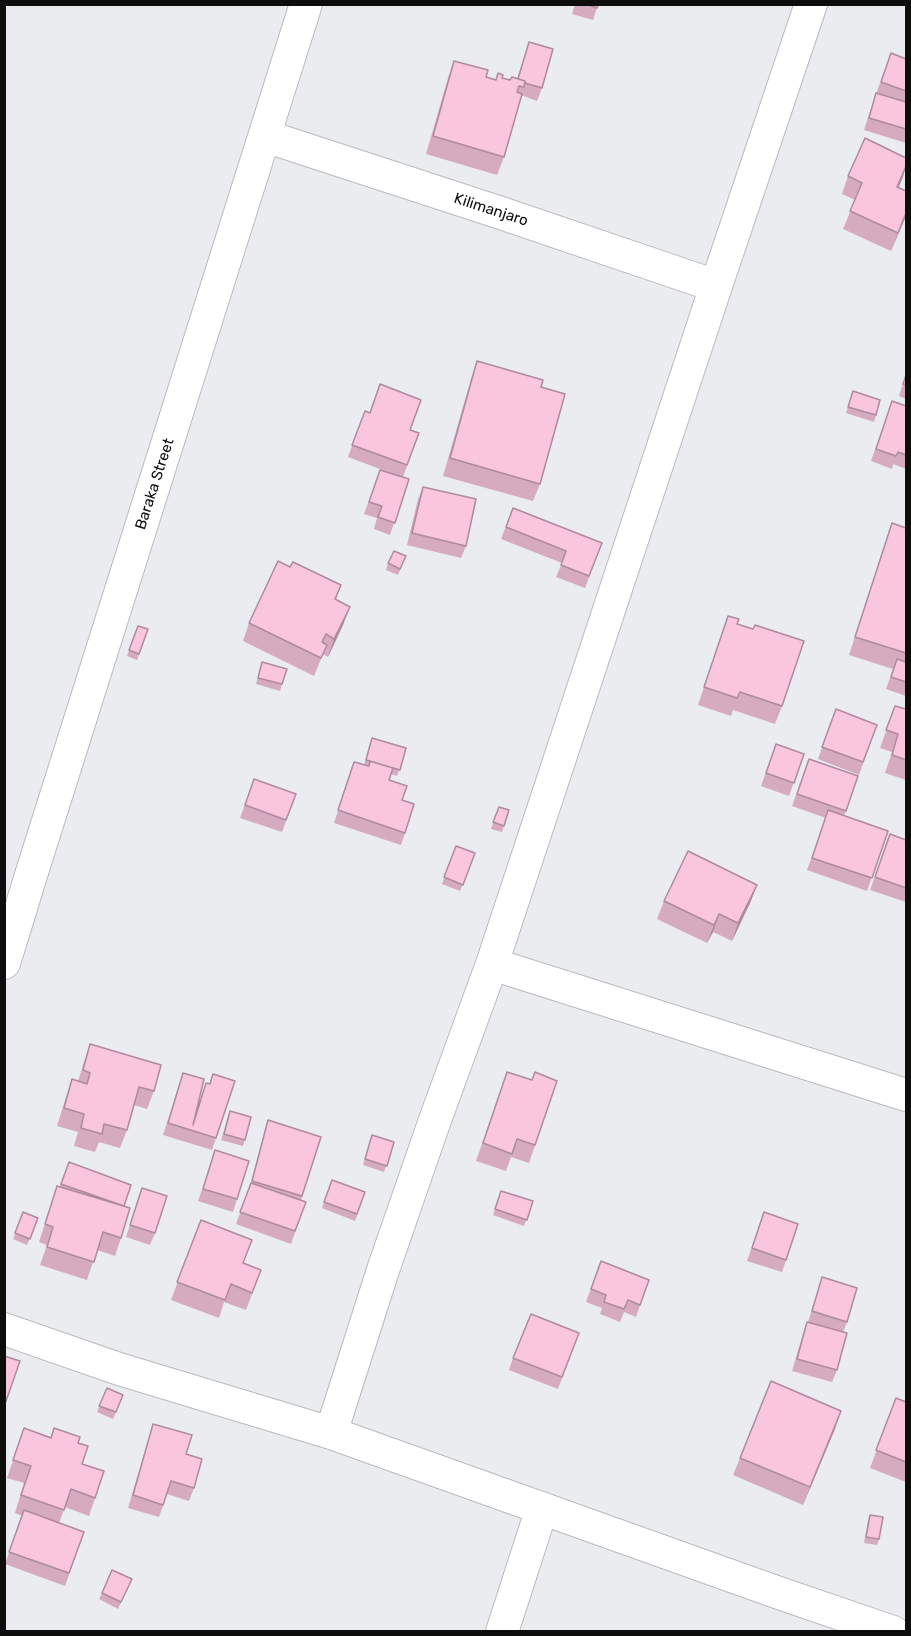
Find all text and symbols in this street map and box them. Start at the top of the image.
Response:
street label: Kilimanjaro [452,190,530,230]
street label: Baraka Street [132,436,178,532]

